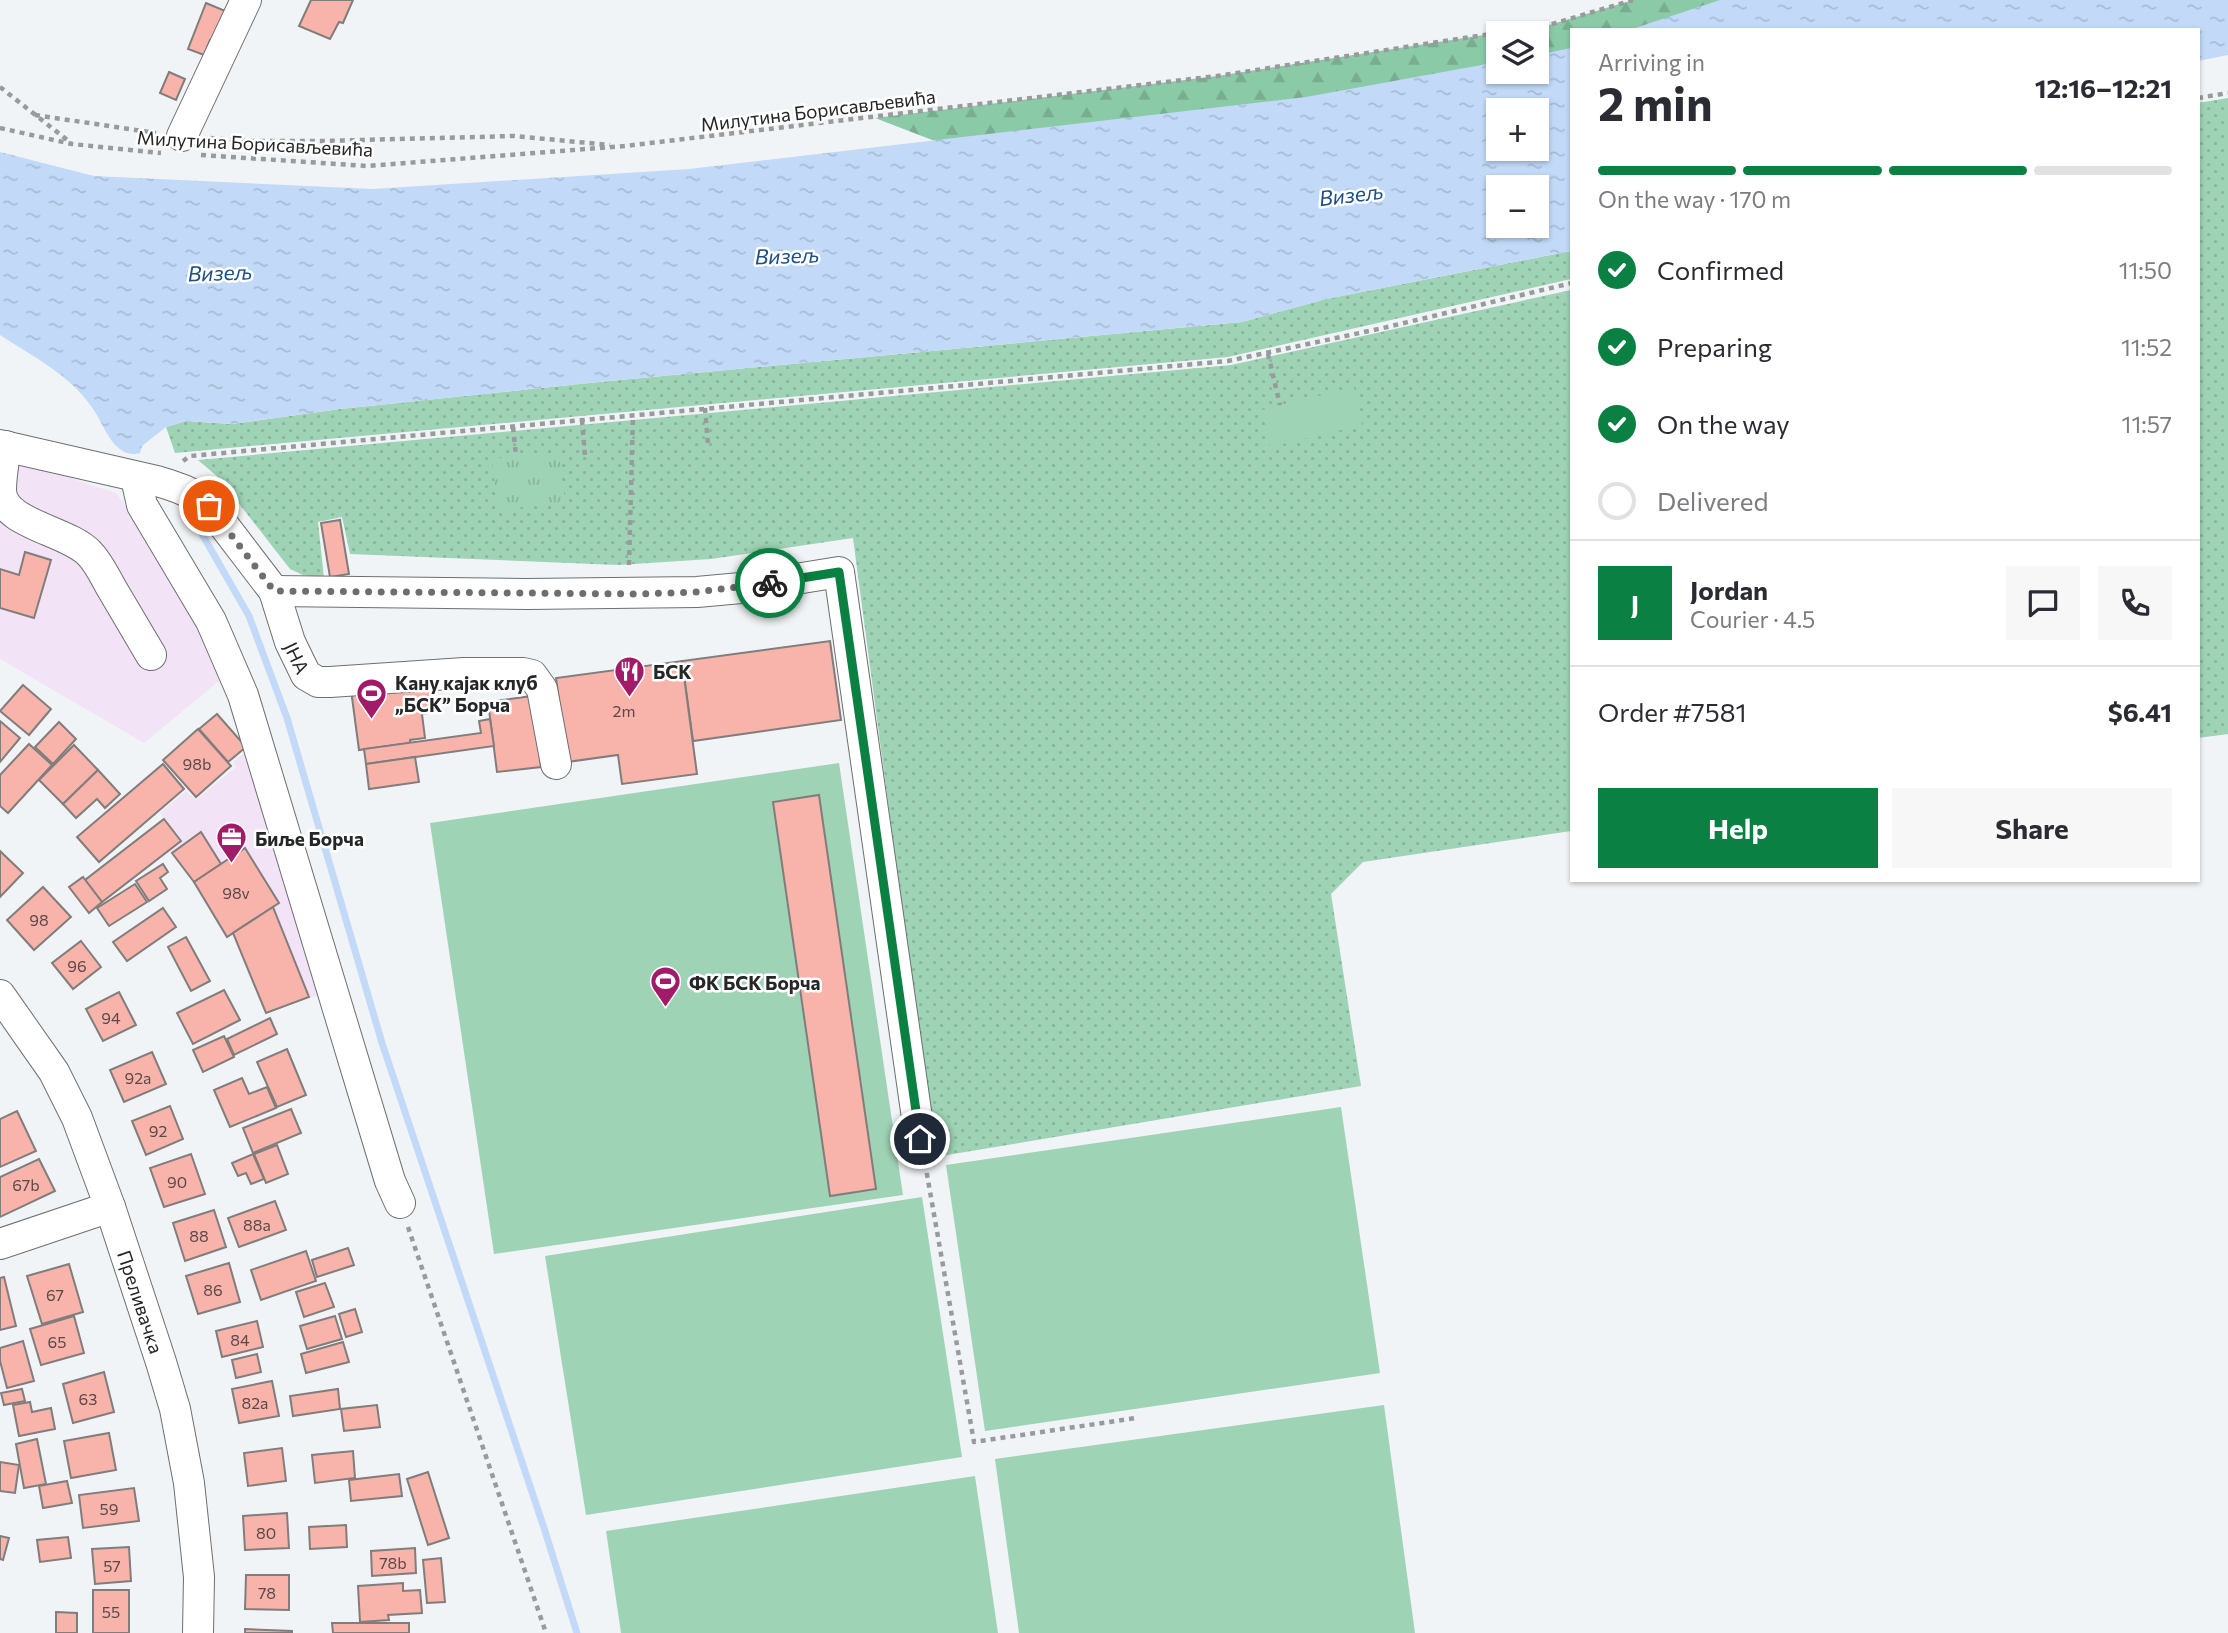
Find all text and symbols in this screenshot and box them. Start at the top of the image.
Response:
map controls [1486,21,1549,238]
button: layers [1486,21,1549,84]
text: Arriving in [1598,48,1705,76]
text: 12:16–12:21 [2035,72,2172,103]
text: 2 min [1598,74,1713,130]
street label: Милутина Борисављевића [699,84,937,136]
button: + [1486,98,1549,161]
street label: Милутина Борисављевића [136,125,374,161]
button: − [1486,175,1549,238]
water label: Визељ [1317,178,1385,210]
text: On the way · 170 m [1598,185,1791,213]
water label: Визељ [754,241,820,269]
icon: check [1598,251,1636,289]
text: Confirmed [1657,254,1784,285]
text: 11:50 [2119,256,2172,284]
water label: Визељ [187,258,253,286]
icon: check [1598,328,1636,366]
text: Preparing [1657,331,1772,362]
text: 11:52 [2121,333,2172,361]
icon: check [1598,405,1636,443]
text: On the way [1657,408,1790,439]
text: 11:57 [2122,410,2172,438]
pin [179,476,239,536]
text: Delivered [1657,485,1768,516]
icon: bag [190,487,228,525]
courier [735,548,805,618]
icon: bike [751,564,789,602]
button: chat [2006,566,2080,640]
button: phone [2098,566,2172,640]
text: Jordan [1690,574,1768,605]
text: J [1631,588,1639,619]
text: Courier · 4.5 [1690,605,1815,633]
street label: ЈНА [280,638,315,677]
restaurant icon: БСК [613,654,647,698]
place label: БСК [653,660,692,683]
place label: Кану кајак клуб „БСК” Борча [395,671,538,716]
sports icon: Кану кајак клуб „БСК” Борча [355,676,389,720]
text: Order #7581 [1598,696,1747,727]
text: $6.41 [2108,696,2172,727]
house number: 2m [613,701,635,720]
house number: 98b [183,754,211,773]
button: Help [1598,788,1878,868]
button: Share [1892,788,2172,868]
office icon: Биље Борча [215,821,249,865]
place label: Биље Борча [255,827,364,850]
house number: 98v [222,883,250,902]
house number: 98 [29,910,49,929]
house number: 96 [67,956,87,975]
sports icon: ФК БСК Борча [649,965,683,1009]
place label: ФК БСК Борча [689,971,821,994]
house number: 94 [101,1008,121,1027]
house number: 92a [125,1068,151,1087]
pin [890,1109,950,1169]
icon: home [901,1120,939,1158]
house number: 92 [149,1121,167,1140]
house number: 90 [167,1172,187,1191]
house number: 67b [12,1175,40,1194]
house number: 88a [243,1215,271,1234]
house number: 88 [189,1226,209,1245]
street label: Преливачка [113,1247,169,1356]
house number: 86 [203,1280,223,1299]
house number: 67 [46,1285,64,1304]
house number: 84 [230,1330,250,1349]
house number: 65 [48,1332,66,1351]
house number: 63 [79,1389,97,1408]
house number: 82a [242,1393,268,1412]
house number: 59 [100,1499,118,1518]
house number: 80 [256,1523,276,1542]
house number: 78b [379,1553,407,1572]
house number: 57 [103,1556,121,1575]
house number: 78 [258,1583,276,1602]
house number: 55 [102,1602,120,1621]

